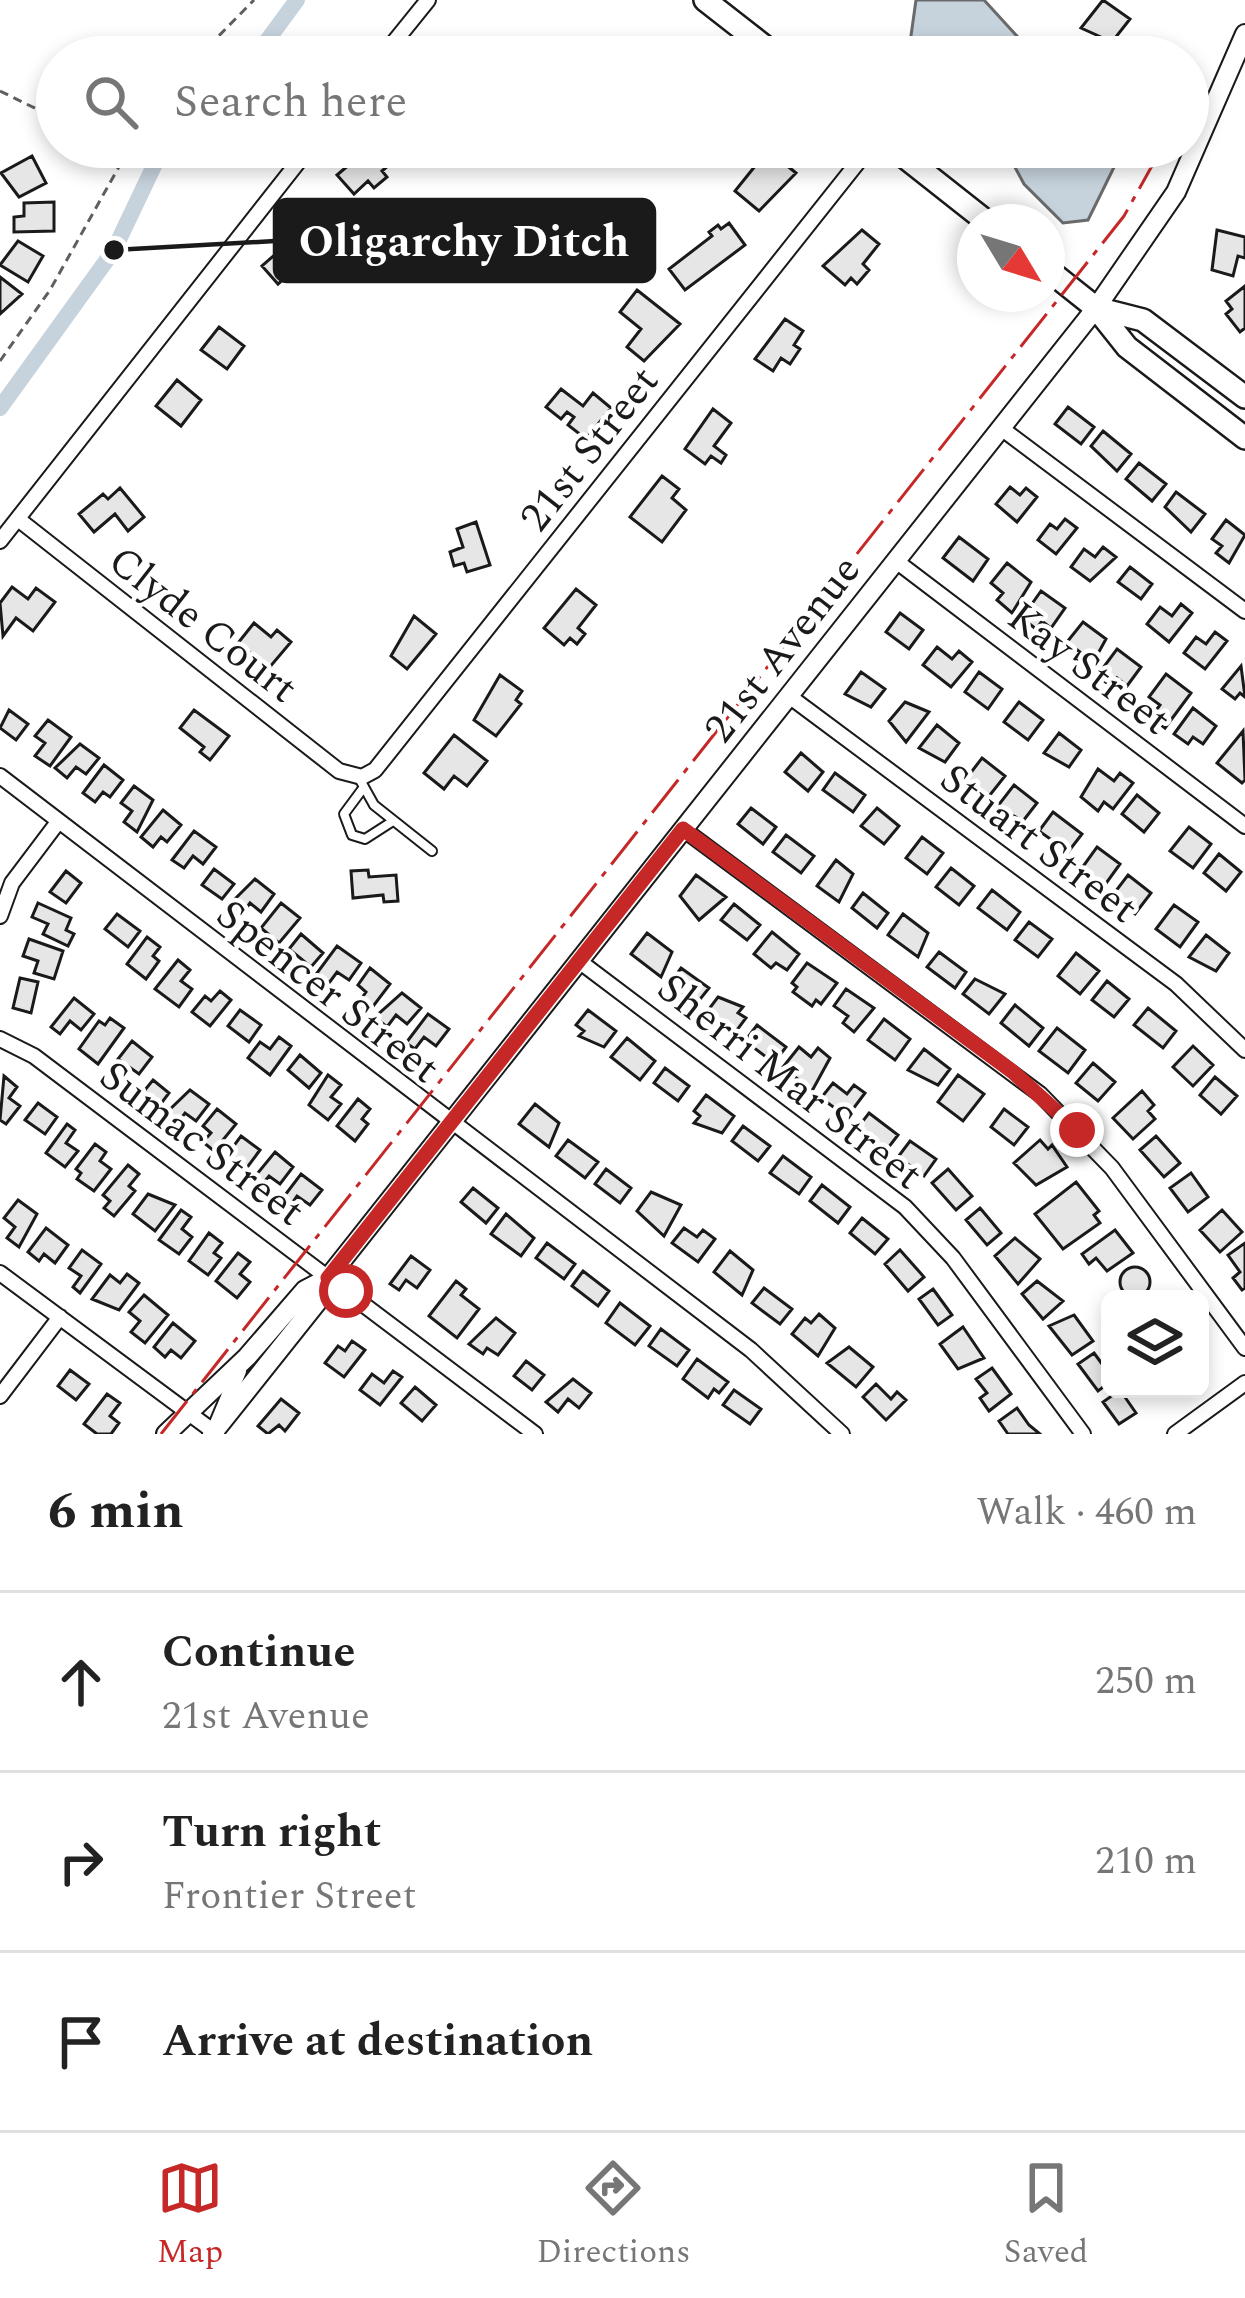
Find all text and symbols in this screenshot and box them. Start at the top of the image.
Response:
search box [36,36,1209,168]
text: Search here [174,68,407,137]
icon: search [78,69,144,135]
callout: Oligarchy Ditch [275,200,654,281]
north arrow [957,204,1065,312]
text: Oligarchy Ditch [299,208,629,277]
street label: 21st Street [505,353,675,546]
street label: Clyde Court [94,531,311,719]
street label: 21st Avenue [689,542,877,757]
street label: Kay Street [993,586,1184,751]
street label: Stuart Street [926,748,1151,940]
street label: Spencer Street [202,884,453,1100]
street label: Sherri Mar Street [643,958,936,1206]
street label: Sumac Street [85,1046,318,1242]
route end [1050,1103,1104,1157]
route start [319,1264,373,1318]
map controls [1101,1290,1209,1398]
button: layers [1101,1290,1209,1398]
text: 6 min [48,1473,184,1551]
text: Walk · 460 m [976,1483,1197,1542]
text: Continue [162,1618,355,1687]
icon: ahead [48,1649,114,1715]
text: 250 m [1095,1652,1197,1711]
text: 21st Avenue [162,1687,370,1746]
text: Turn right [162,1798,381,1867]
icon: right [48,1829,114,1895]
text: 210 m [1095,1832,1197,1891]
text: Frontier Street [162,1867,416,1926]
text: Arrive at destination [162,2007,593,2076]
icon: arrive [48,2009,114,2075]
tab: Map [157,2155,223,2277]
tab: Directions [536,2155,690,2277]
tab: Saved [1004,2155,1088,2277]

